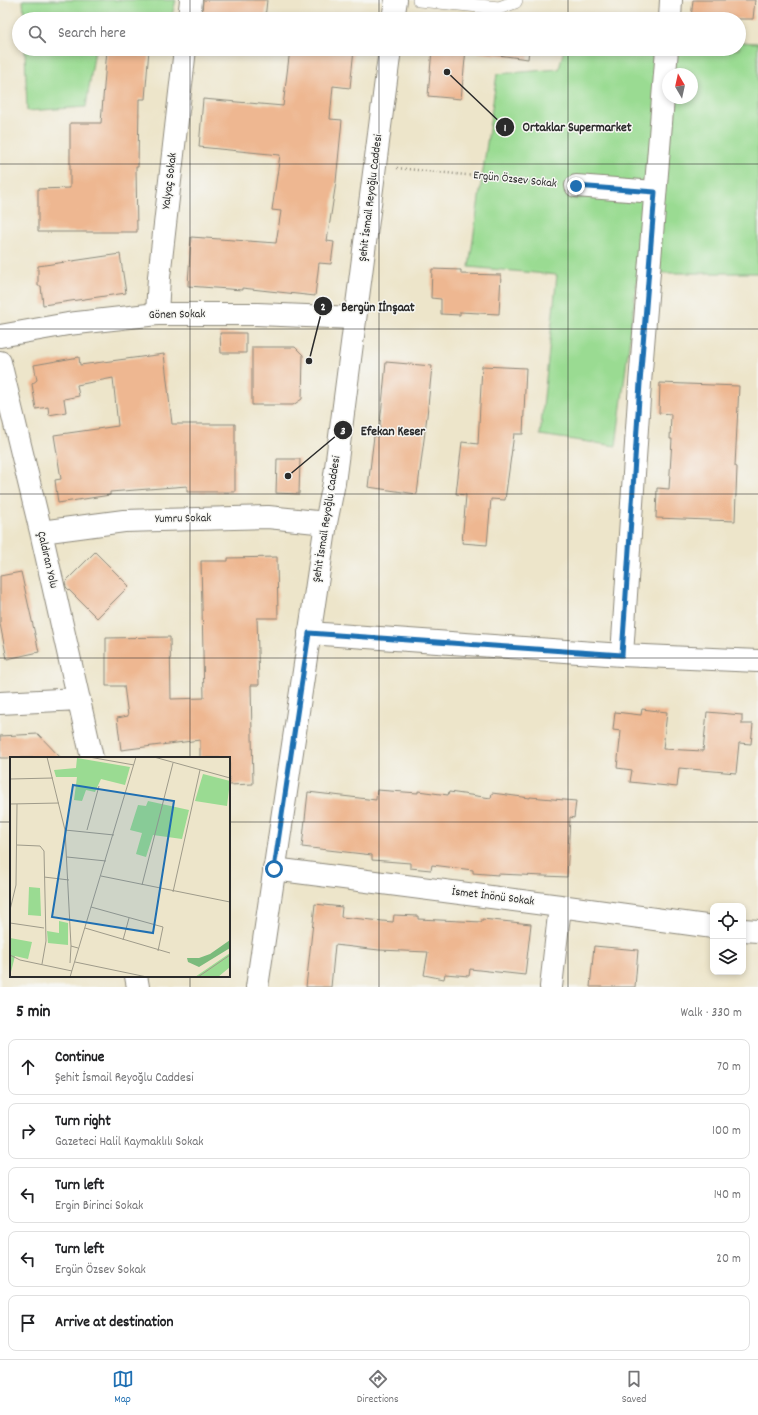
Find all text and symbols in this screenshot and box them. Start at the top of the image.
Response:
search box [12,12,746,56]
icon: search [26,23,48,45]
text: Search here [58,23,126,45]
north arrow [662,68,698,104]
callout: Ortaklar Supermarket [495,114,640,139]
text: Ortaklar Supermarket [522,119,632,138]
text: 1 [504,120,507,137]
street label: Şehit İsmail Reyoğlu Caddesi [355,134,387,262]
street label: Yalyaç Sokak [158,152,182,210]
street label: Ergün Özsev Sokak [472,167,558,193]
route end [567,177,585,195]
callout: Bergün Iİnşaat [313,294,422,319]
text: 2 [320,299,326,316]
text: Bergün Iİnşaat [341,299,415,318]
street label: Gönen Sokak [149,306,206,324]
callout: Efekan Keser [333,418,433,443]
text: 3 [340,423,346,440]
text: Efekan Keser [361,423,426,442]
street label: Şehit İsmail Reyoğlu Caddesi [309,455,345,583]
street label: Yumru Sokak [155,510,211,528]
street label: Çaldıran Yolu [32,530,62,590]
inset map [10,757,230,977]
route start [265,860,283,878]
street label: İsmet İnönü Sokak [451,884,535,910]
map controls [710,903,746,975]
button: locate [710,903,746,939]
button: layers [710,939,746,975]
text: 5 min [16,1001,50,1025]
text: Walk · 330 m [681,1004,742,1023]
text: Continue [55,1047,104,1069]
icon: ahead [17,1056,39,1078]
text: 70 m [717,1058,741,1077]
text: Şehit İsmail Reyoğlu Caddesi [55,1069,194,1088]
text: Turn right [55,1111,111,1133]
icon: right [17,1120,39,1142]
text: 100 m [712,1122,741,1141]
text: Gazeteci Halil Kaymaklılı Sokak [55,1133,204,1152]
text: Turn left [55,1175,104,1197]
icon: left [17,1184,39,1206]
text: 140 m [714,1186,741,1205]
text: Ergin Birinci Sokak [55,1197,143,1216]
text: Turn left [55,1239,104,1261]
icon: left [17,1248,39,1270]
text: 20 m [716,1250,741,1269]
text: Ergün Özsev Sokak [55,1261,146,1280]
icon: arrive [17,1312,39,1334]
text: Arrive at destination [55,1312,173,1334]
tab: Map [112,1368,134,1408]
tab: Directions [357,1368,399,1408]
tab: Saved [622,1368,646,1408]

